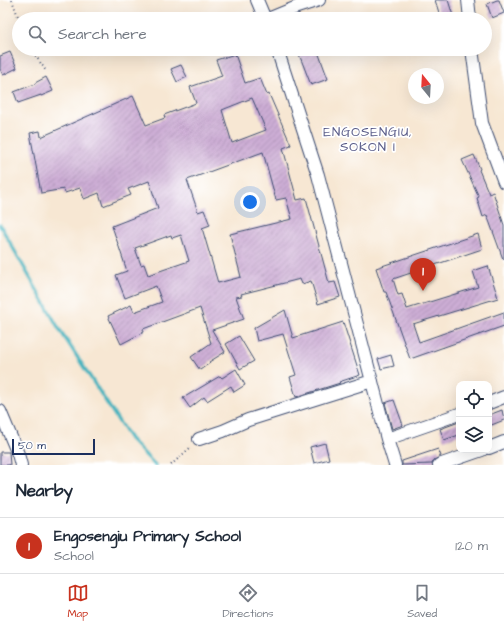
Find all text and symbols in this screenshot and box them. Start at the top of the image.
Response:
search box [12,12,492,56]
icon: search [26,23,48,45]
text: Search here [58,24,147,45]
north arrow [408,68,444,104]
district label: ENGOSENGIU, SOKON I [323,123,413,156]
your location [240,192,260,212]
pin: 1 [410,258,436,291]
map controls [456,381,492,453]
button: locate [456,381,492,417]
button: layers [456,417,492,453]
scale bar [12,437,95,456]
text: 50 m [18,438,46,453]
text: Nearby [16,479,73,503]
text: Engosengiu Primary School [54,526,241,547]
text: 1 [28,537,30,555]
text: 120 m [455,537,488,555]
text: School [54,547,94,565]
tab: Map [67,582,89,621]
tab: Directions [222,582,274,621]
tab: Saved [407,582,437,621]

